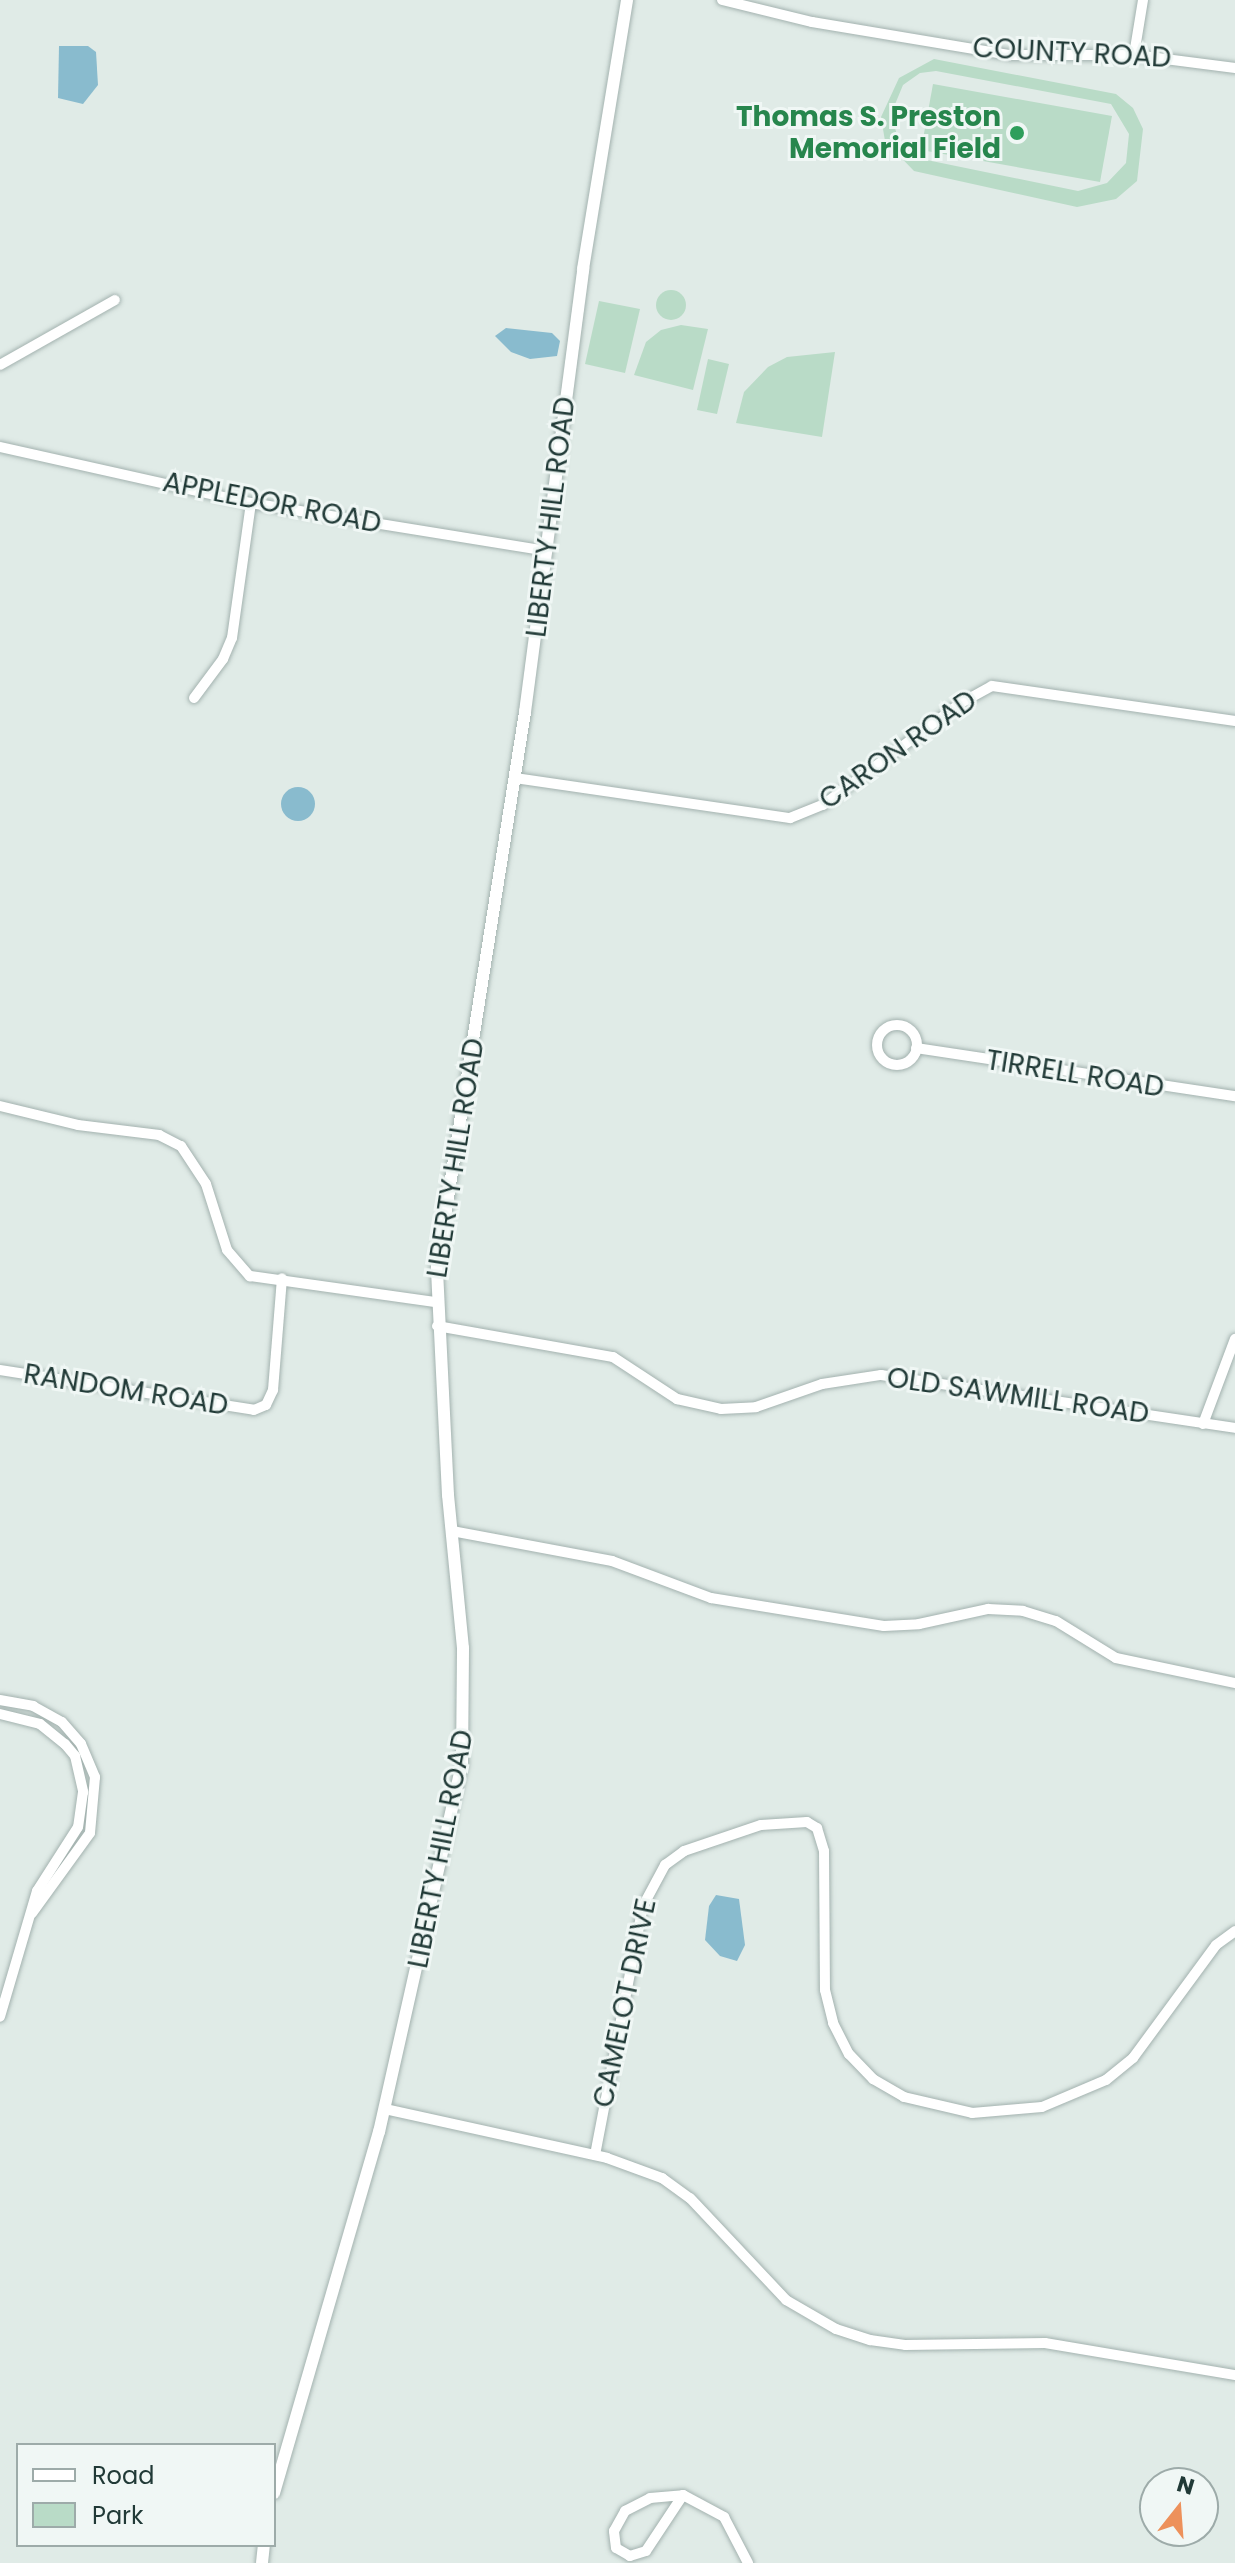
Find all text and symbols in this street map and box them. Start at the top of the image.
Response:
street label: COUNTY ROAD [972,31,1172,75]
place label: Thomas S. Preston Memorial Field [736,100,1001,166]
marker: Thomas S. Preston Memorial Field [1008,124,1026,142]
street label: LIBERTY HILL ROAD [520,395,582,639]
street label: APPLEDOR ROAD [160,465,384,541]
street label: CARON ROAD [813,683,983,817]
street label: LIBERTY HILL ROAD [420,1036,492,1280]
street label: TIRRELL ROAD [984,1043,1166,1105]
street label: RANDOM ROAD [21,1357,231,1423]
street label: OLD SAWMILL ROAD [885,1361,1151,1431]
street label: LIBERTY HILL ROAD [401,1727,481,1971]
street label: CAMELOT DRIVE [586,1895,664,2111]
legend [16,2443,276,2547]
text: Road [92,2459,154,2492]
north arrow [1139,2467,1219,2547]
text: N [1173,2468,1198,2503]
text: Park [92,2499,143,2532]

